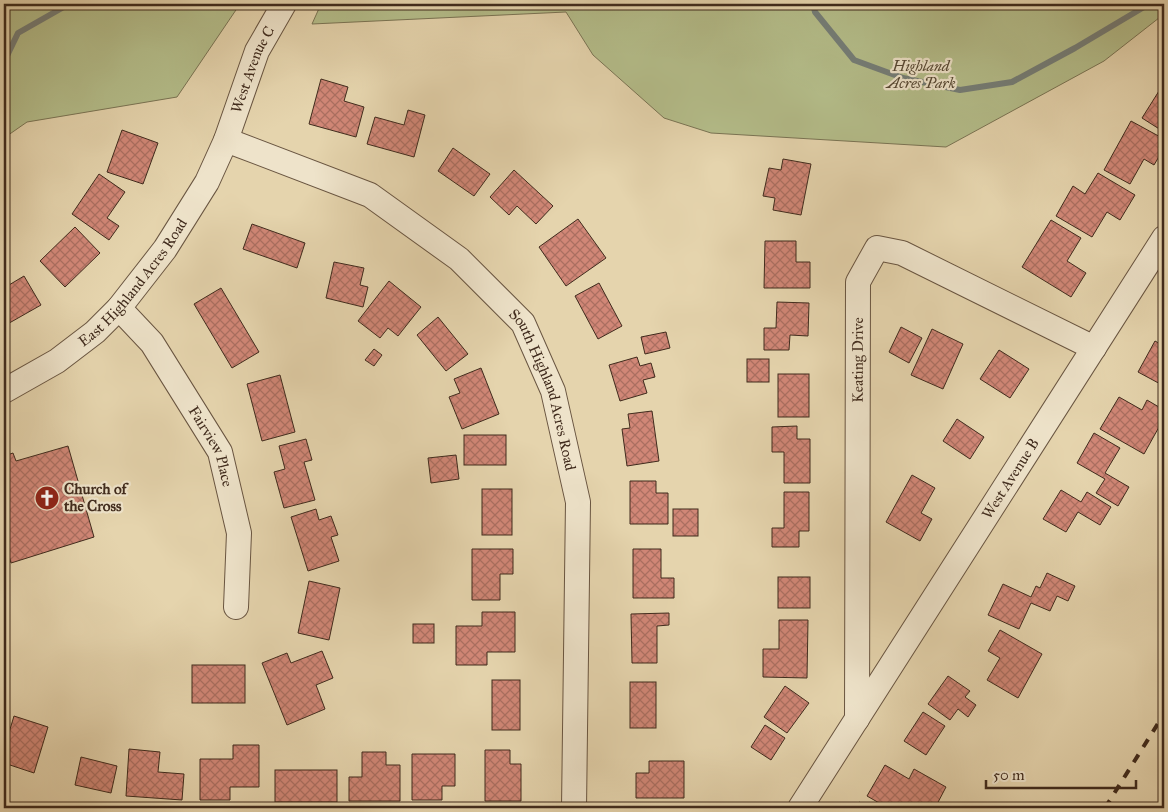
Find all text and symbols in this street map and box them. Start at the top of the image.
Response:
street label: West Avenue C [227,23,278,115]
park label: Highland Acres Park [885,57,956,92]
street label: East Highland Acres Road [75,215,191,350]
street label: South Highland Acres Road [505,305,580,473]
street label: Keating Drive [849,317,867,403]
street label: Fairview Place [185,403,237,489]
street label: West Avenue B [978,435,1043,522]
place label: Church of the Cross [63,480,130,515]
church icon: Church of the Cross [34,485,60,511]
scale bar [986,757,1136,789]
text: 50 m [993,766,1025,784]

